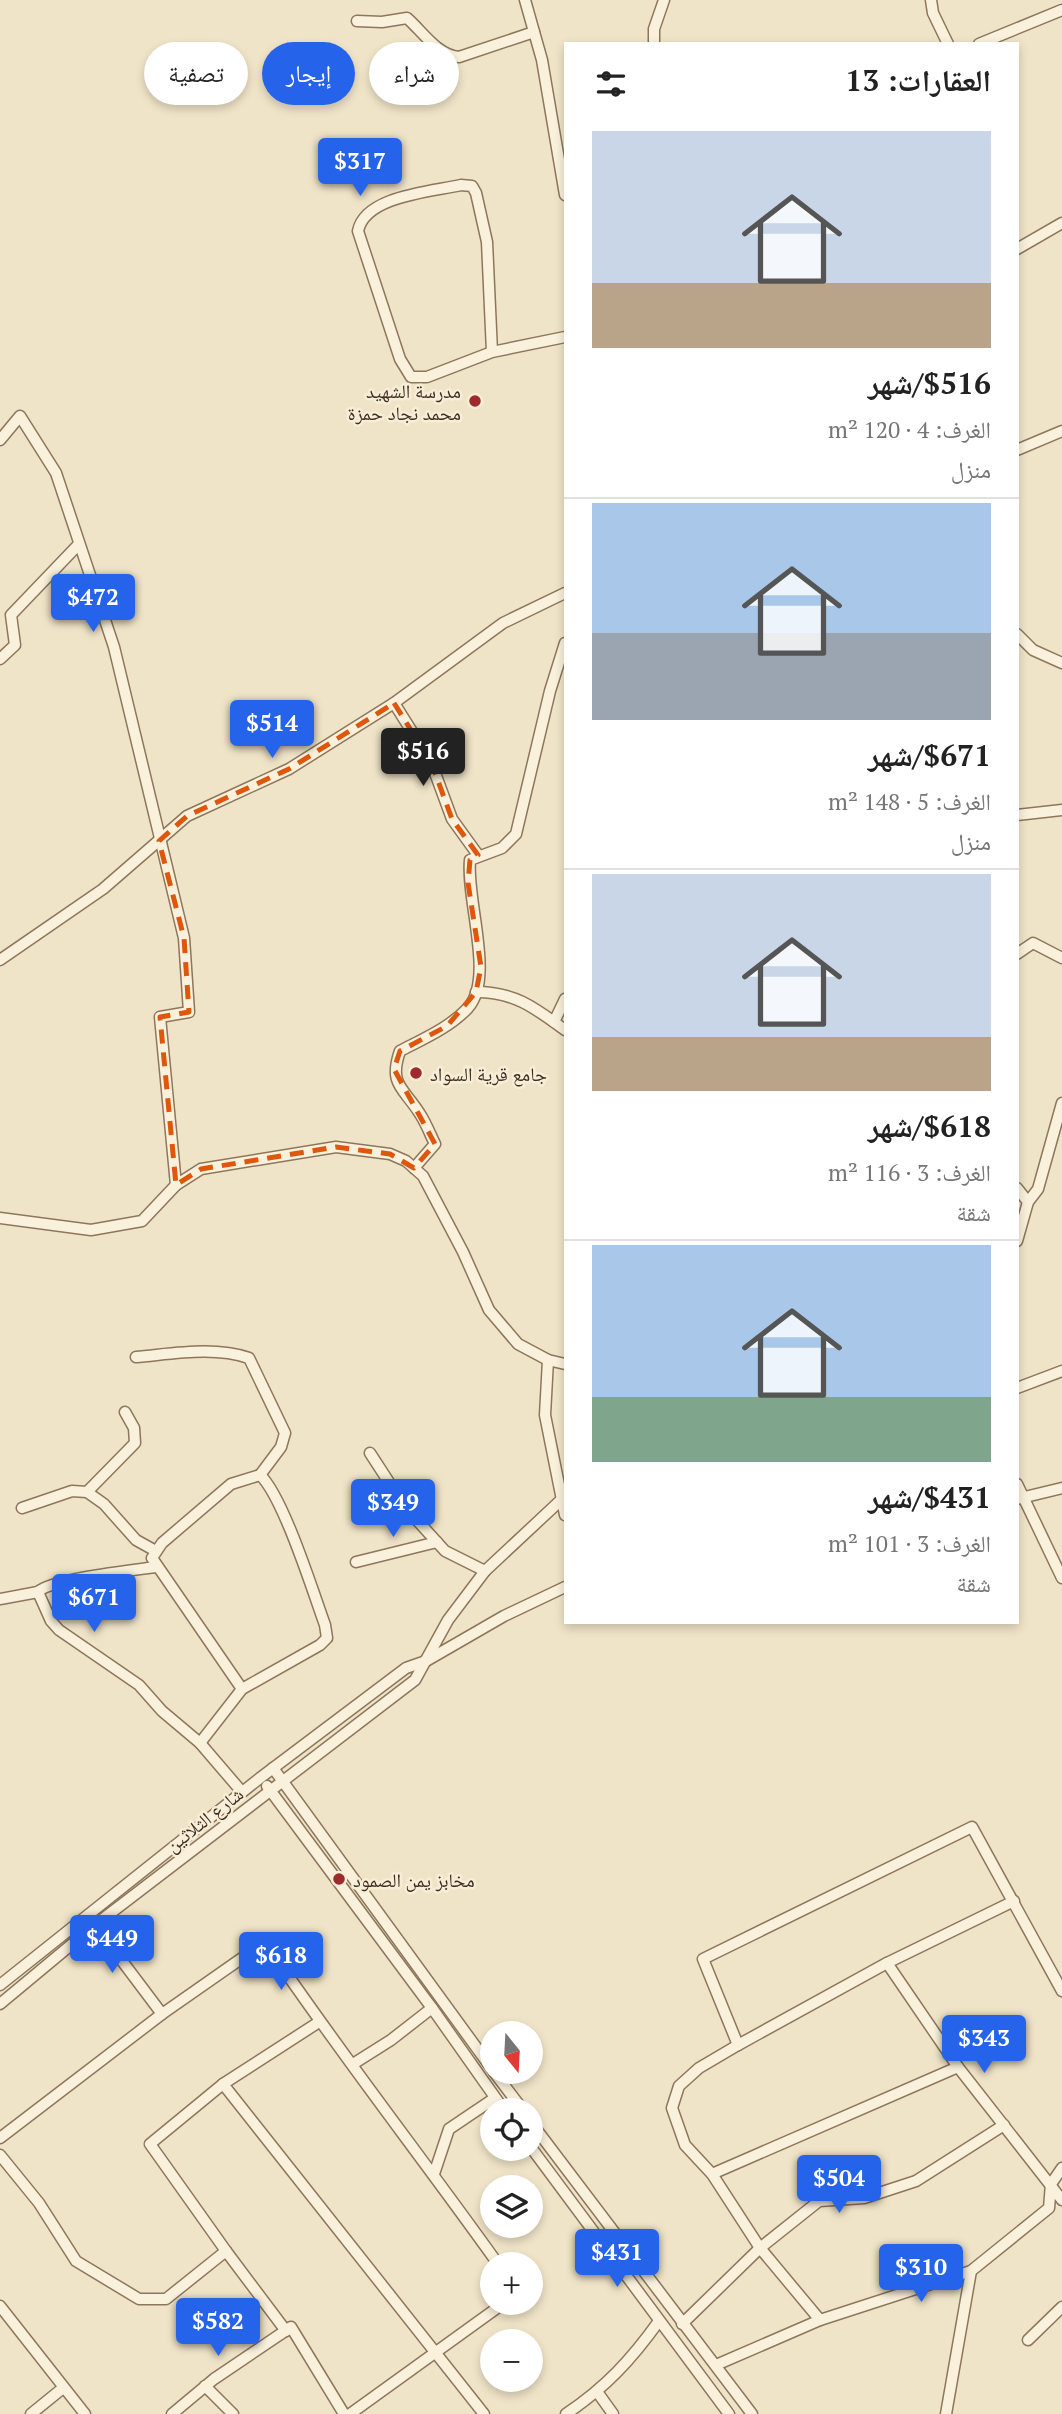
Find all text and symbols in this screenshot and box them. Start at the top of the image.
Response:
chip: تصفية [144,42,248,105]
chip: إيجار [262,42,355,105]
chip: شراء [369,42,459,105]
text: العقارات: 13 [845,60,991,100]
icon: filters [592,65,630,103]
pin: $317 [319,138,401,198]
text: $317 [334,145,386,176]
icon: home [729,176,855,302]
text: $516/شهر [868,363,991,403]
place label: مدرسة الشهيد محمد نجاد حمزة [348,378,461,425]
marker: مدرسة الشهيد محمد نجاد حمزة [467,393,483,409]
text: الغرف: 4 · 120 m² [828,414,991,445]
text: منزل [951,454,991,485]
icon: home [729,548,855,674]
pin: $472 [52,574,134,634]
text: $472 [67,581,119,612]
pin: $514 [231,700,313,760]
text: $514 [246,707,298,738]
pin: $516 [382,728,464,788]
text: $516 [397,735,449,766]
text: $671/شهر [868,735,991,775]
text: الغرف: 5 · 148 m² [828,786,991,817]
text: منزل [951,826,991,857]
icon: home [729,919,855,1045]
place label: جامع قرية السواد [430,1061,547,1087]
marker: جامع قرية السواد [408,1065,424,1081]
text: $618/شهر [868,1106,991,1146]
text: الغرف: 3 · 116 m² [828,1157,991,1188]
text: شقة [957,1197,991,1228]
icon: home [729,1290,855,1416]
text: $431/شهر [868,1477,991,1517]
pin: $349 [352,1480,434,1539]
text: $349 [367,1486,419,1517]
text: الغرف: 3 · 101 m² [828,1528,991,1559]
text: شقة [957,1568,991,1599]
pin: $671 [53,1574,135,1634]
text: $671 [68,1581,120,1612]
street label: شارع الثلاثين [160,1781,248,1857]
place label: مخابز يمن الصمود [353,1867,475,1892]
marker: مخابز يمن الصمود [331,1871,347,1887]
pin: $449 [71,1916,153,1975]
text: $449 [86,1922,138,1953]
pin: $618 [240,1932,322,1992]
text: $618 [255,1939,307,1970]
pin: $343 [943,2016,1025,2075]
north arrow [480,2021,542,2084]
map controls [480,2021,543,2392]
text: $343 [958,2022,1010,2053]
button: locate [480,2098,543,2161]
pin: $504 [798,2156,880,2215]
text: $504 [813,2162,865,2193]
button: layers [480,2175,543,2238]
pin: $431 [576,2230,658,2289]
text: $431 [591,2236,643,2267]
pin: $310 [880,2244,962,2304]
text: $310 [895,2251,947,2282]
button: + [480,2252,543,2315]
pin: $582 [177,2298,259,2358]
text: $582 [192,2305,244,2336]
button: − [480,2329,543,2392]

